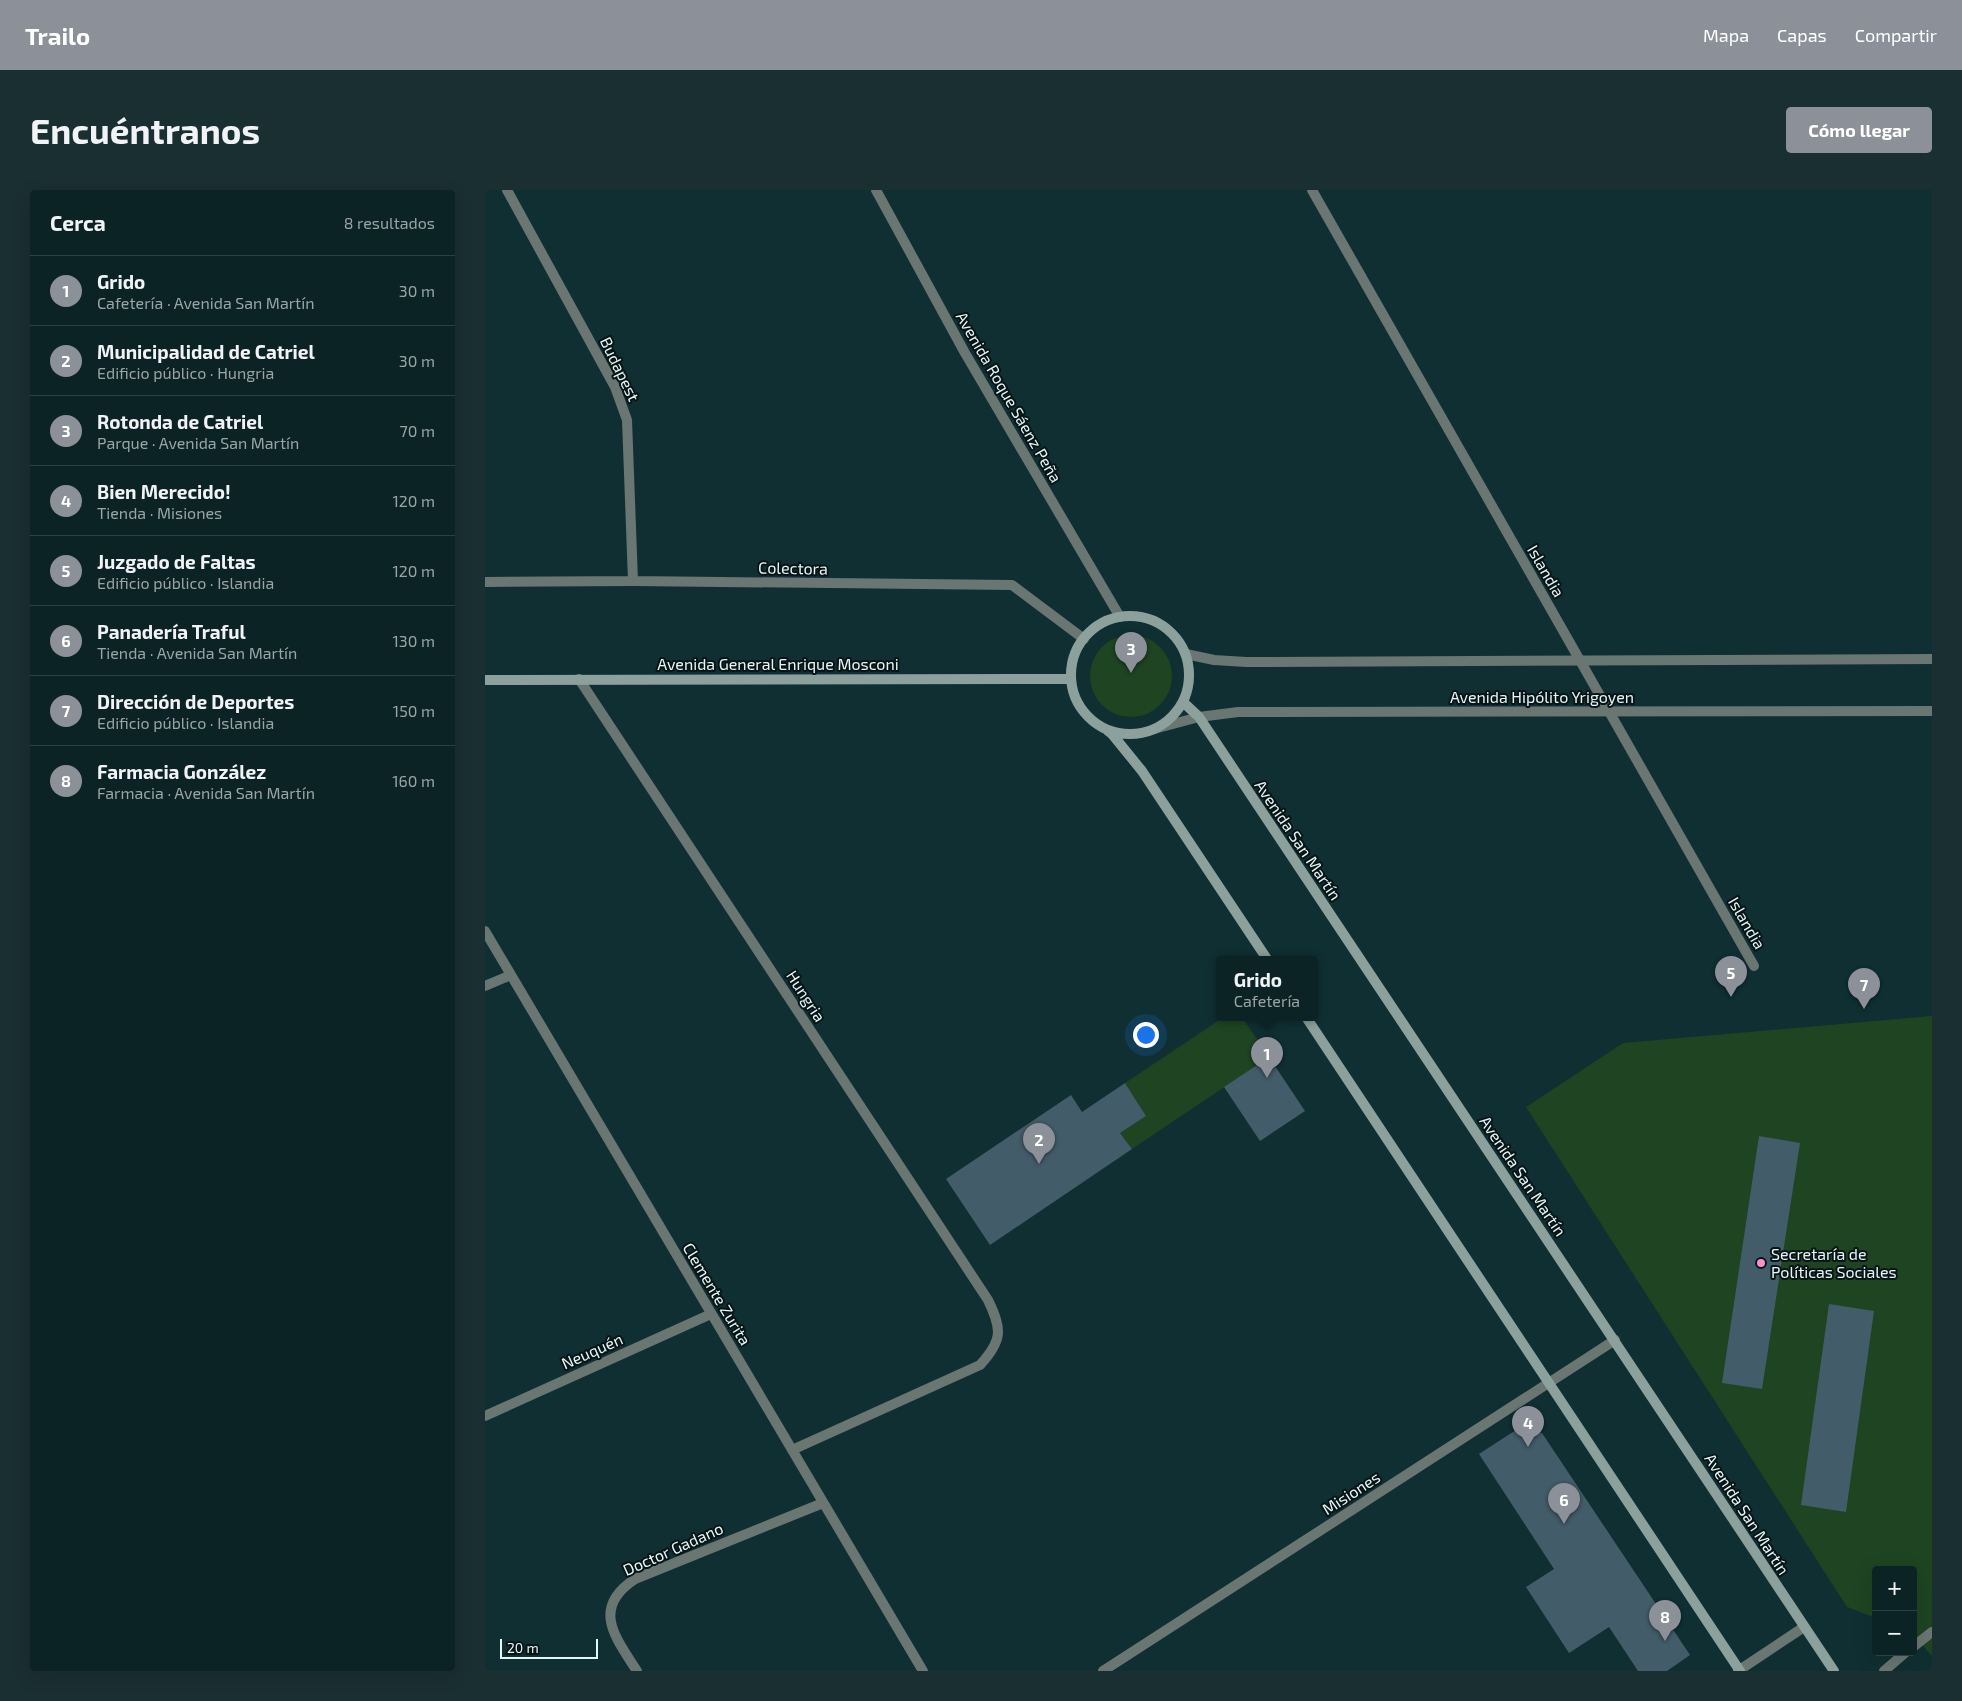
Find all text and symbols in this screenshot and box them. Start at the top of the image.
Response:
text: Trailo [25,21,90,50]
text: Mapa [1703,24,1749,46]
text: Capas [1777,24,1827,46]
text: Compartir [1855,24,1937,46]
button: Cómo llegar [1786,107,1932,153]
text: Encuéntranos [30,109,260,151]
text: Cerca [50,210,106,235]
text: 8 resultados [344,213,435,232]
text: Grido [97,270,145,293]
text: 1 [63,281,69,300]
text: 30 m [399,281,435,300]
text: Cafetería · Avenida San Martín [97,293,314,312]
street label: Avenida Roque Sáenz Peña [953,308,1066,486]
street label: Budapest [597,334,644,404]
text: Municipalidad de Catriel [97,340,315,363]
text: 2 [61,351,71,370]
text: 30 m [399,351,435,370]
text: Edificio público · Hungria [97,363,274,382]
text: Rotonda de Catriel [97,410,263,433]
text: 3 [61,421,71,440]
text: 70 m [400,421,435,440]
text: Parque · Avenida San Martín [97,433,299,452]
text: Bien Merecido! [97,480,231,503]
text: 4 [61,491,71,510]
text: 120 m [392,491,435,510]
text: Tienda · Misiones [97,503,222,522]
street label: Islandia [1524,541,1569,600]
text: Juzgado de Faltas [97,550,256,573]
street label: Colectora [758,557,828,578]
text: 5 [62,561,70,580]
text: 120 m [392,561,435,580]
text: Edificio público · Islandia [97,573,274,592]
text: Panadería Traful [97,620,246,643]
text: 6 [61,631,71,650]
text: 130 m [393,631,435,650]
pin: 3 [1115,632,1147,673]
text: Tienda · Avenida San Martín [97,643,297,662]
street label: Avenida General Enrique Mosconi [657,654,899,673]
street label: Avenida Hipólito Yrigoyen [1450,687,1634,706]
text: Dirección de Deportes [97,690,294,713]
text: 7 [62,701,70,720]
text: 150 m [393,701,435,720]
text: Edificio público · Islandia [97,713,274,732]
text: Farmacia González [97,760,266,783]
text: 8 [61,771,71,790]
text: 160 m [392,771,435,790]
street label: Avenida San Martín [1251,776,1346,903]
text: Farmacia · Avenida San Martín [97,783,315,802]
street label: Islandia [1725,893,1770,952]
popup [1216,956,1318,1021]
pin: 5 [1715,956,1747,997]
street label: Hungria [783,967,830,1025]
text: Grido [1234,968,1282,991]
pin: 7 [1848,968,1880,1009]
text: Cafetería [1234,991,1300,1010]
your location [1133,1022,1159,1048]
pin: 1 [1251,1037,1283,1078]
street label: Avenida San Martín [1476,1112,1571,1239]
pin: 2 [1023,1123,1055,1164]
street label: Clemente Zurita [679,1239,755,1348]
place label: Secretaría de Políticas Sociales [1771,1244,1897,1281]
marker: Secretaría de Políticas Sociales [1755,1257,1767,1269]
street label: Neuquén [558,1329,625,1372]
pin: 4 [1512,1406,1544,1447]
street label: Avenida San Martín [1701,1450,1794,1578]
street label: Misiones [1318,1467,1383,1518]
pin: 6 [1548,1483,1580,1524]
street label: Doctor Gadano [620,1518,726,1579]
map controls [1872,1566,1917,1656]
button: + [1872,1566,1917,1611]
pin: 8 [1649,1600,1681,1641]
button: − [1872,1611,1917,1656]
scale bar [500,1636,597,1659]
text: 20 m [507,1639,539,1656]

